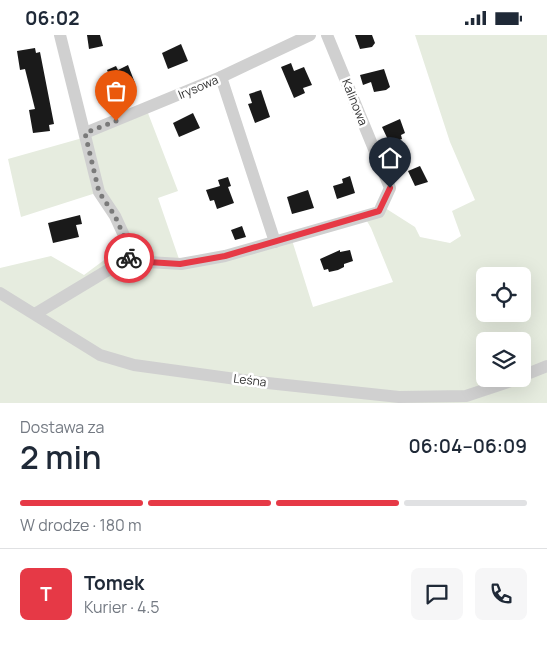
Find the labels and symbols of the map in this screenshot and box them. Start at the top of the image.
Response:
pin [95,70,137,121]
street label: Irysowa [175,71,221,103]
street label: Kalinowa [338,76,372,128]
pin [369,137,411,188]
courier [104,233,154,283]
street label: Leśna [232,370,268,390]

